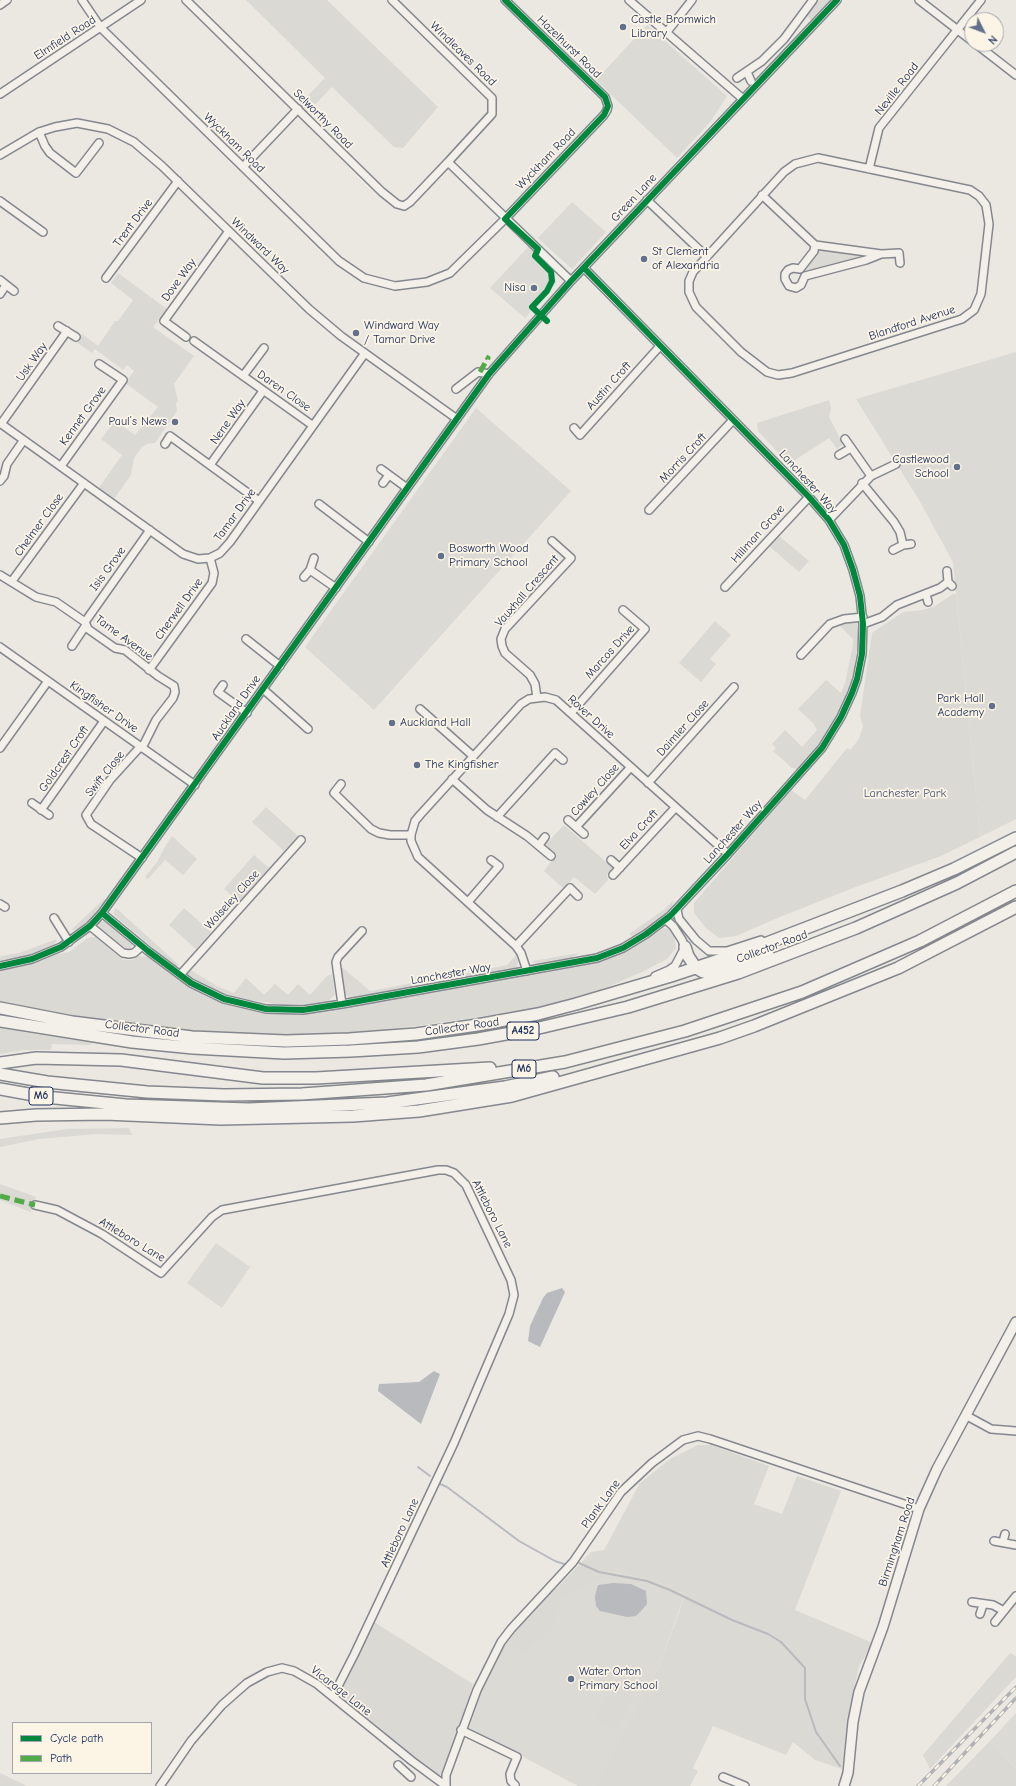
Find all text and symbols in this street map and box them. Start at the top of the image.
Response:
north arrow [964,12,1004,52]
street label: Elmfield Road [31,13,99,63]
street label: Hazelhurst Road [534,13,604,81]
place label: Castle Bromwich Library [631,13,716,41]
street label: Windleaves Road [427,19,499,89]
marker: Castle Bromwich Library [618,22,628,32]
text: N [985,33,1000,47]
street label: Neville Road [872,60,922,118]
street label: Selworthy Road [290,86,356,152]
street label: Wyckham Road [200,110,268,176]
street label: Wyckham Road [513,125,579,193]
street label: Green Lane [608,171,660,225]
street label: Trent Drive [110,196,156,250]
street label: Windward Way [228,215,292,277]
place label: St Clement of Alexandria [652,245,720,273]
marker: St Clement of Alexandria [639,254,649,264]
street label: Dove Way [159,256,199,304]
place label: Nisa [504,281,526,295]
marker: Nisa [529,283,539,293]
street label: Blandford Avenue [867,302,957,344]
place label: Windward Way / Tamar Drive [364,319,439,347]
marker: Windward Way / Tamar Drive [351,328,361,338]
street label: Usk Way [13,340,51,384]
street label: Austin Croft [584,359,634,413]
street label: Daren Close [254,367,314,415]
street label: Kennet Grove [57,384,109,448]
street label: Nene Way [207,397,249,447]
place label: Paul’s News [109,415,167,429]
marker: Paul’s News [170,417,180,427]
street label: Morris Croft [656,430,710,486]
street label: Lanchester Way [776,447,840,517]
place label: Castlewood School [892,453,949,481]
marker: Castlewood School [952,462,962,472]
street label: Tamar Drive [211,486,259,544]
street label: Chelmer Close [11,491,67,559]
street label: Hillman Grove [728,502,788,566]
place label: Bosworth Wood Primary School [449,542,529,570]
street label: Isis Grove [87,544,129,594]
marker: Bosworth Wood Primary School [436,551,446,561]
street label: Vauxhall Crescent [492,552,562,630]
street label: Cherwell Drive [152,575,206,643]
street label: Tame Avenue [92,612,156,664]
street label: Marcos Drive [582,622,638,682]
street label: Auckland Drive [208,673,264,743]
street label: Kingfisher Drive [67,678,141,736]
street label: Rover Drive [564,692,618,742]
place label: Park Hall Academy [937,692,984,720]
street label: Daimler Close [654,697,712,759]
marker: Park Hall Academy [987,701,997,711]
place label: Auckland Hall [400,716,471,730]
marker: Auckland Hall [387,718,397,728]
street label: Goldcrest Croft [36,723,92,795]
street label: Swift Close [82,748,128,800]
place label: The Kingfisher [425,758,498,772]
marker: The Kingfisher [412,760,422,770]
street label: Cowley Close [568,761,622,819]
park label: Lanchester Park [864,787,946,801]
street label: Lanchester Way [701,797,765,867]
street label: Elva Croft [617,807,661,853]
street label: Wolseley Close [202,867,262,933]
street label: Collector Road [734,927,810,967]
street label: Lanchester Way [410,960,492,988]
street label: Collector Road [424,1015,500,1039]
street label: Collector Road [104,1017,180,1041]
road number: A452 [507,1022,539,1040]
road number: M6 [512,1060,536,1078]
road number: M6 [29,1087,53,1105]
street label: Attleboro Lane [469,1177,515,1251]
street label: Attleboro Lane [96,1215,168,1265]
street label: Plank Lane [579,1477,623,1531]
street label: Attleboro Lane [378,1496,422,1570]
street label: Birmingham Road [876,1496,918,1588]
street label: Vicarage Lane [308,1663,374,1719]
place label: Water Orton Primary School [579,1665,658,1693]
marker: Water Orton Primary School [566,1674,576,1684]
legend [12,1722,152,1774]
text: Cycle path [50,1731,103,1745]
text: Path [50,1751,72,1765]

